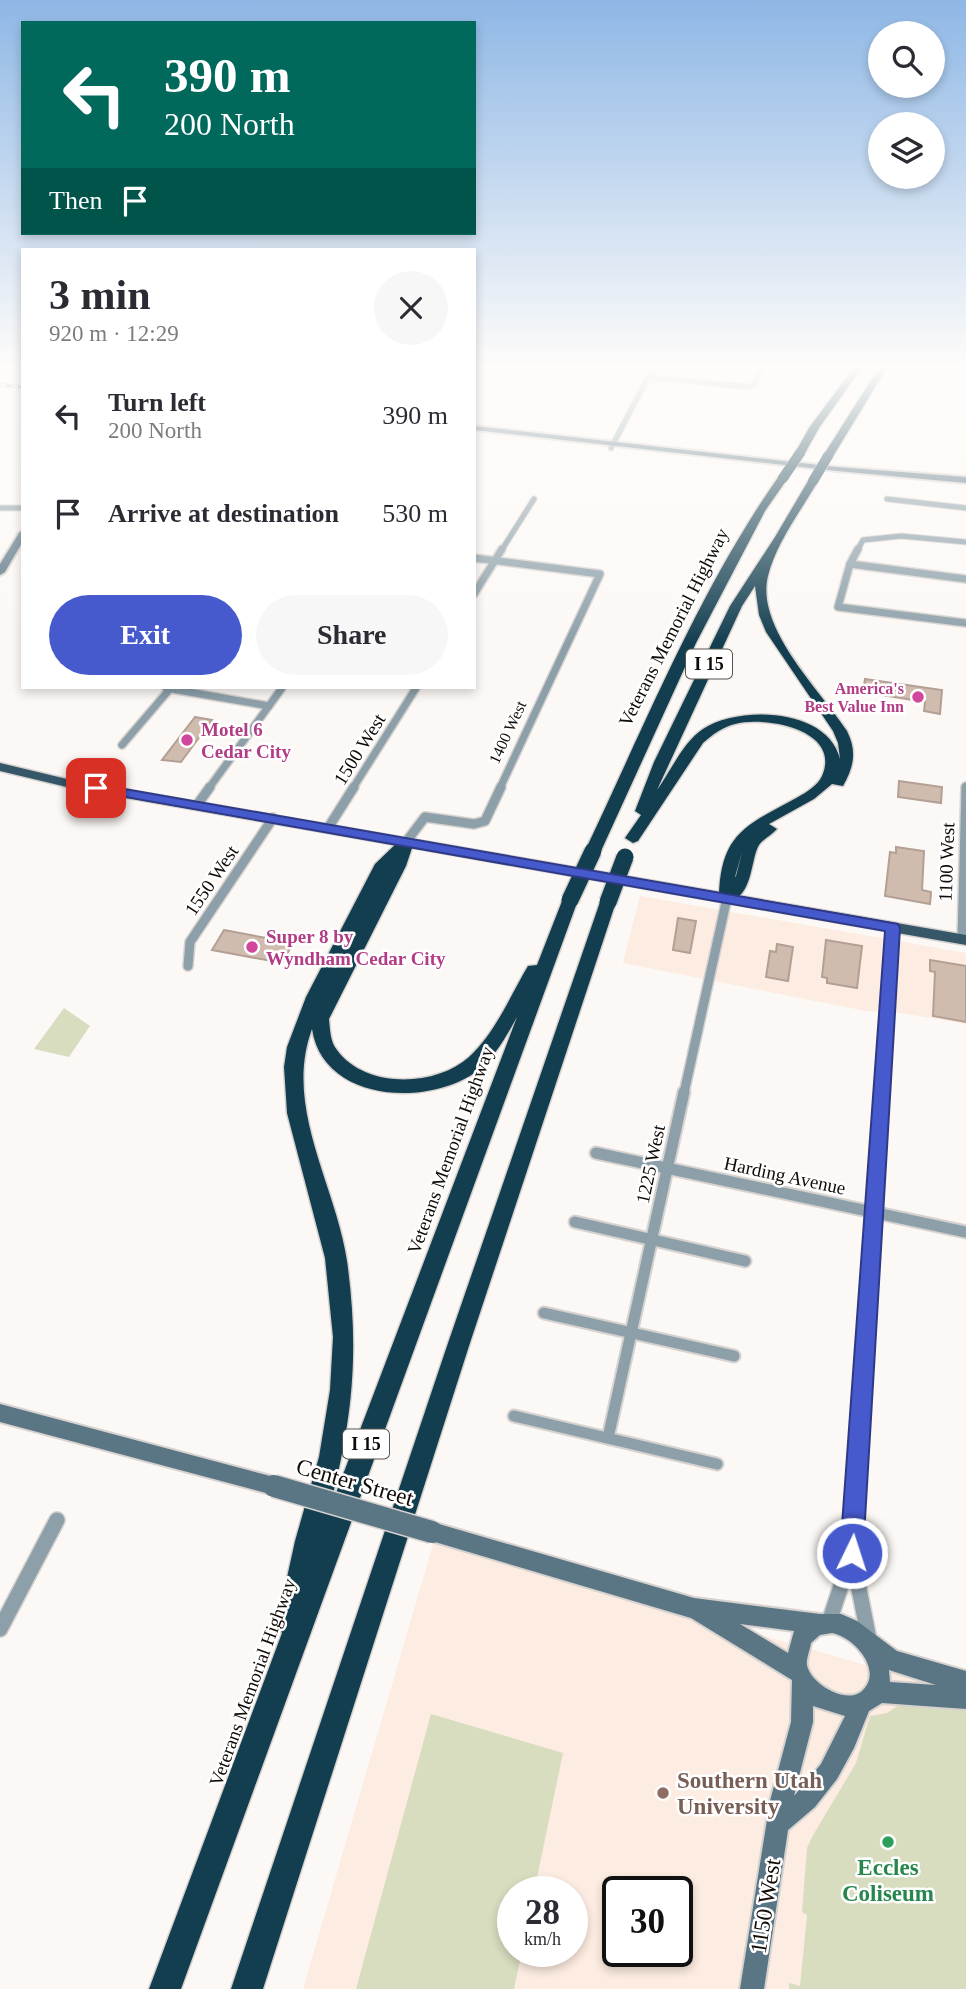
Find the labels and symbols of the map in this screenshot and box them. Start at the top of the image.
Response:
street label: Veterans Memorial Highway [614,524,733,730]
road number: I 15 [686,650,732,678]
place label: America's Best Value Inn [804,680,904,715]
marker: America's Best Value Inn [910,689,926,705]
street label: 1400 West [486,698,530,766]
street label: 1500 West [329,709,390,789]
place label: Motel 6 Cedar City [201,719,291,762]
marker: Motel 6 Cedar City [179,732,195,748]
pin [66,758,126,818]
street label: 1100 West [935,821,958,902]
street label: 1550 West [180,841,243,919]
place label: Super 8 by Wyndham Cedar City [266,926,446,969]
marker: Super 8 by Wyndham Cedar City [244,939,260,955]
street label: Veterans Memorial Highway [403,1043,498,1257]
street label: 1225 West [632,1122,669,1205]
street label: Harding Avenue [722,1152,848,1199]
road number: I 15 [343,1429,389,1458]
street label: Center Street [293,1454,417,1511]
position arrow [815,1516,889,1590]
street label: Veterans Memorial Highway [205,1575,300,1789]
place label: Southern Utah University [677,1768,822,1819]
marker: Southern Utah University [655,1785,671,1801]
marker: Eccles Coliseum [880,1834,896,1850]
place label: Eccles Coliseum [842,1855,934,1906]
street label: 1150 West [746,1856,785,1955]
speed limit sign: 30 [602,1876,693,1967]

